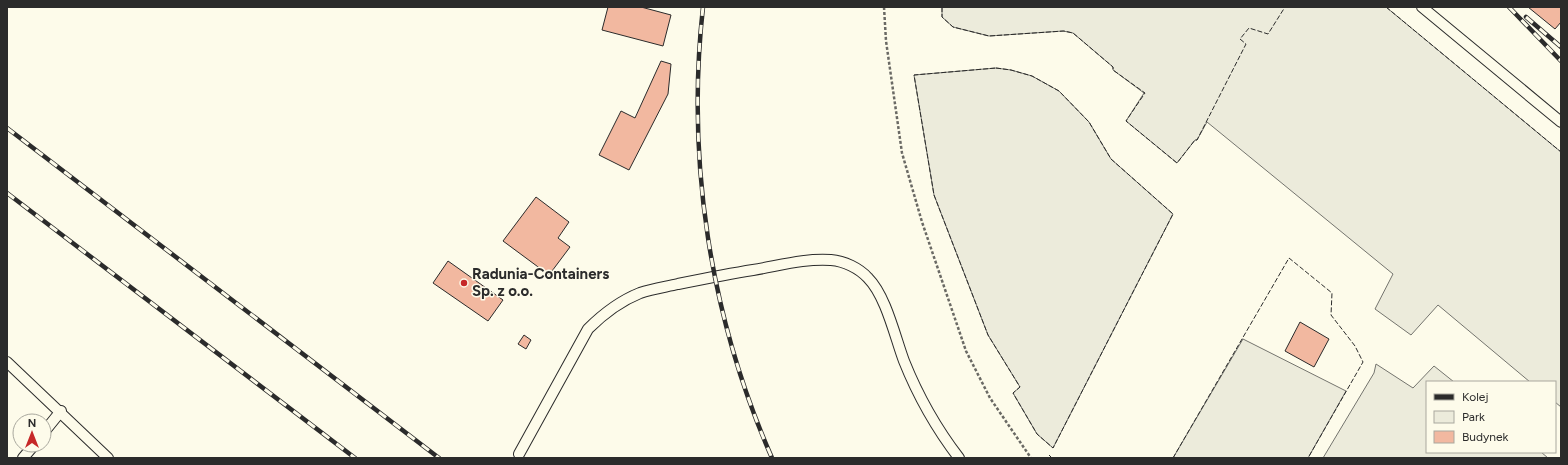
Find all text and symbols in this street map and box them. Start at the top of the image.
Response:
place label: Radunia-Containers Sp. z o.o. [472,265,609,300]
marker: Radunia-Containers Sp. z o.o. [459,278,469,288]
legend [1426,381,1556,453]
text: Kolej [1462,390,1489,404]
text: Park [1462,410,1485,424]
north arrow [12,413,52,453]
text: N [28,417,36,430]
text: Budynek [1462,430,1509,444]

